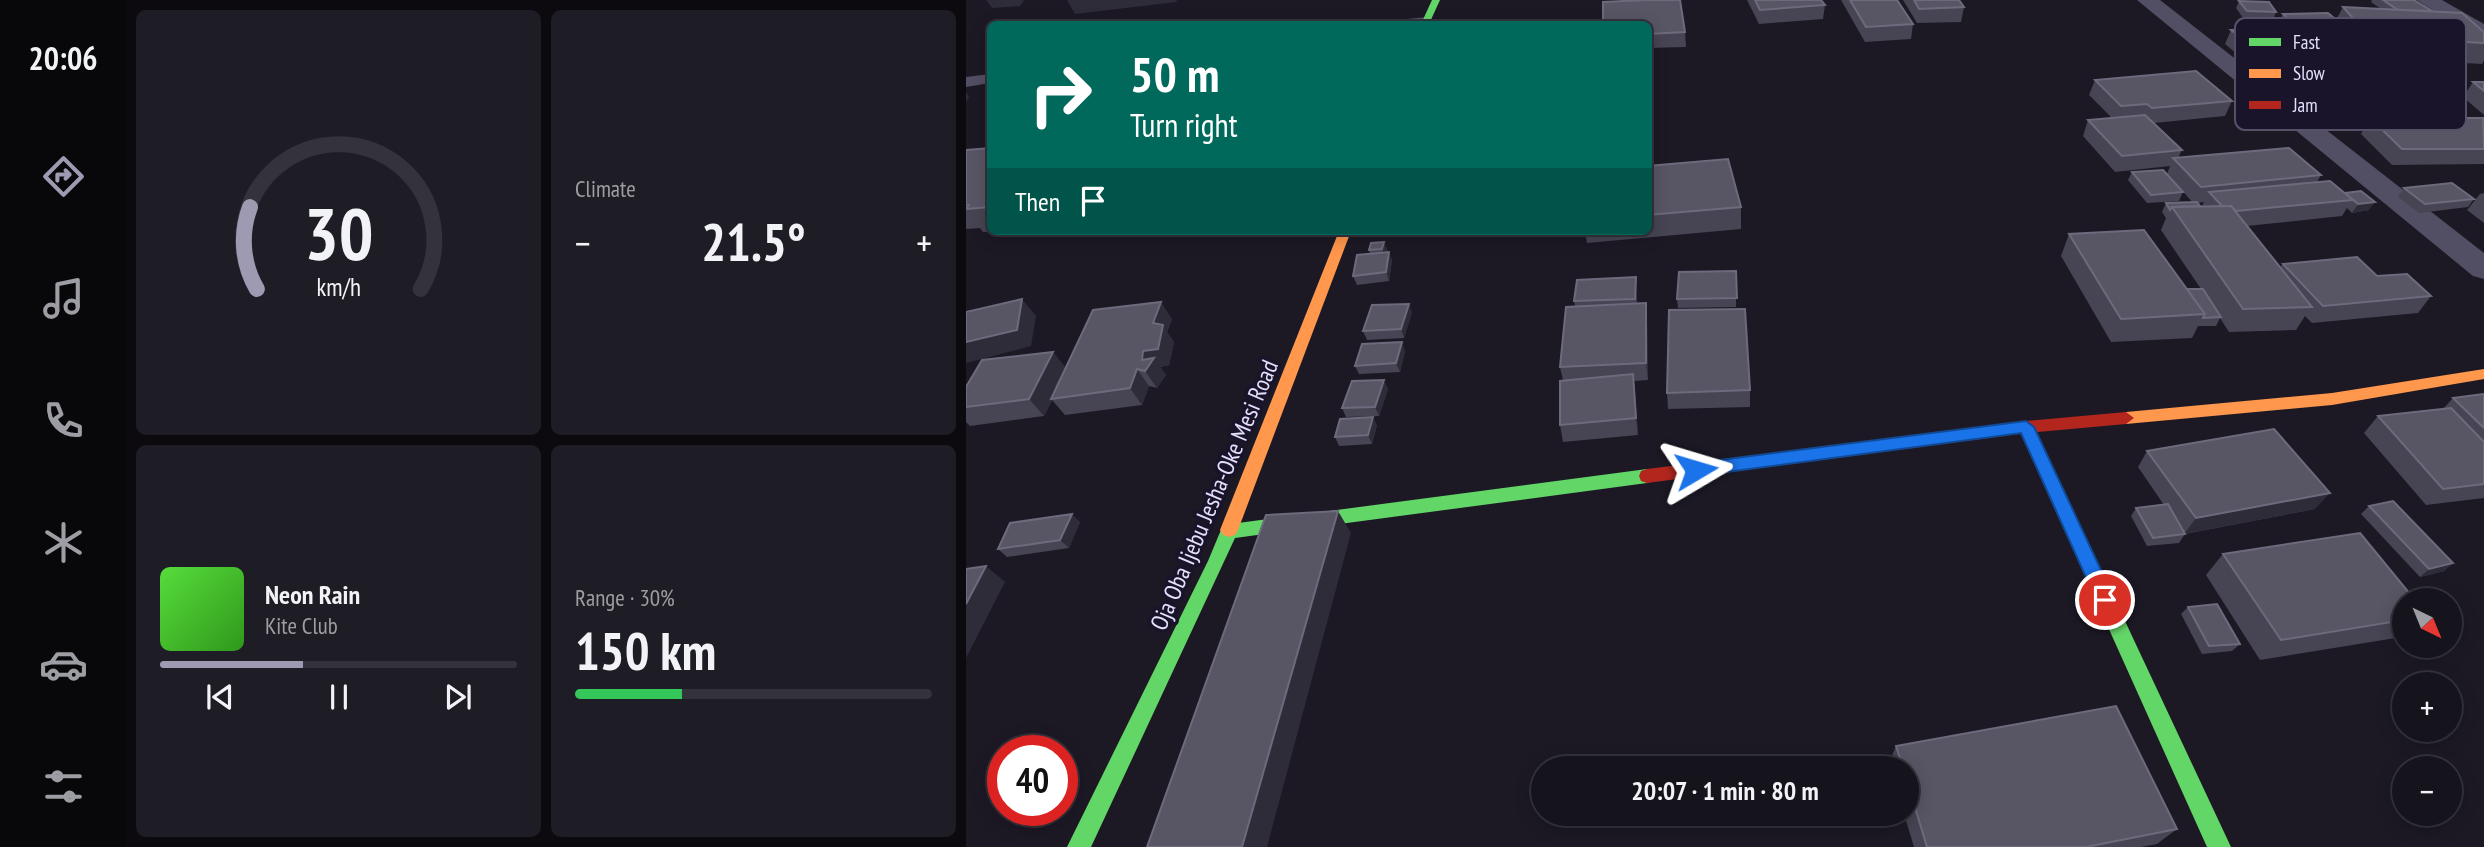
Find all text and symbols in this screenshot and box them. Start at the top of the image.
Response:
legend [2235,18,2466,130]
text: Fast [2293,30,2321,54]
text: 20:06 [28,37,98,79]
text: 50 m [1130,42,1219,106]
icon: right [1015,49,1106,140]
text: Slow [2293,61,2326,85]
text: Jam [2292,93,2318,117]
text: Turn right [1130,104,1238,146]
icon: directions [39,152,88,201]
text: Climate [575,174,636,203]
icon: arrive [1074,182,1112,220]
text: 30 [304,185,373,279]
text: Then [1015,185,1060,218]
text: 21.5° [701,208,806,275]
text: − [575,218,591,267]
text: + [916,218,932,267]
text: km/h [316,270,361,302]
icon: music [39,274,88,323]
street label: Oja Oba Ijebu Jesha-Oke Mesi Road [1143,355,1285,635]
icon: phone [39,396,88,445]
position arrow [1659,433,1733,507]
icon: climate [39,518,88,567]
pin [2075,570,2135,630]
text: Neon Rain [265,578,360,611]
icon: arrive [2086,581,2124,619]
text: Range · 30% [575,583,675,612]
north arrow [2392,588,2462,658]
map controls [2392,588,2462,826]
text: Kite Club [265,611,338,640]
text: 150 km [575,617,716,684]
icon: car [39,640,88,689]
button: + [2392,672,2462,742]
icon: previous [201,678,239,716]
icon: pause [320,678,358,716]
icon: next [439,678,477,716]
speed limit sign: 40 [987,735,1078,826]
button: − [2392,756,2462,826]
icon: filters [39,762,88,811]
text: 20:07 · 1 min · 80 m [1631,774,1819,807]

